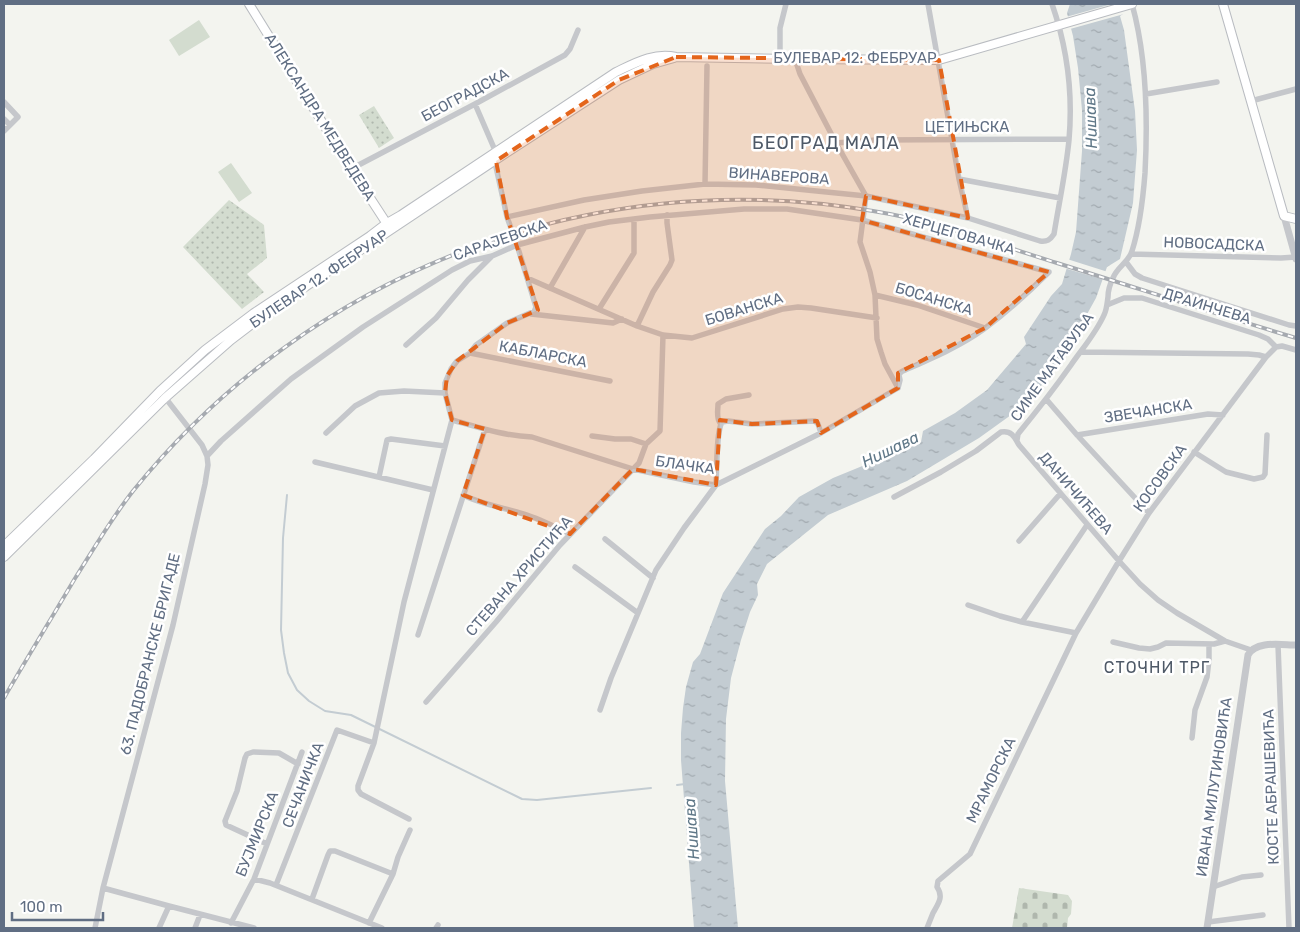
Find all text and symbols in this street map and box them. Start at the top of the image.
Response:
street label: АЛЕКСАНДРА МЕДВЕДЕВА [261,30,379,204]
street label: БУЛЕВАР 12. ФЕБРУАР [773,49,937,67]
street label: БЕОГРАДСКА [418,64,512,126]
water label: Нишава [1080,87,1101,149]
street label: ЦЕТИЊСКА [925,118,1009,136]
district label: БЕОГРАД МАЛА [752,132,900,154]
street label: ВИНАВЕРОВА [728,164,830,188]
street label: ХЕРЦЕГОВАЧКА [901,209,1017,259]
street label: САРАЈЕВСКА [451,216,549,264]
street label: БУЛЕВАР 12. ФЕБРУАР [246,226,392,332]
street label: НОВОСАДСКА [1163,233,1265,255]
street label: БОСАНСКА [893,279,975,319]
street label: ДРАИНЧЕВА [1161,284,1253,328]
street label: БОВАНСКА [703,289,785,329]
street label: СИМЕ МАТАВУЉА [1007,309,1097,425]
street label: КАБЛАРСКА [498,337,588,371]
street label: ЗВЕЧАНСКА [1103,395,1193,427]
water label: Нишава [858,427,922,471]
street label: КОСОВСКА [1129,441,1191,515]
street label: ДАНИЧИЋЕВА [1035,448,1117,538]
street label: БЛАЧКА [654,452,716,478]
street label: СТЕВАНА ХРИСТИЋА [462,512,576,640]
street label: 63. ПАДОБРАНСКЕ БРИГАДЕ [116,551,184,757]
district label: СТОЧНИ ТРГ [1104,658,1210,677]
street label: ИВАНА МИЛУТИНОВИЋА [1192,696,1236,878]
street label: КОСТЕ АБРАШЕВИЋА [1259,709,1283,865]
street label: МРАМОРСКА [963,734,1019,826]
street label: СЕЧАНИЧКА [278,740,328,830]
street label: БУЈМИРСКА [232,789,282,879]
water label: Нишава [680,798,703,860]
scale bar [12,890,104,922]
text: 100 m [20,898,62,916]

